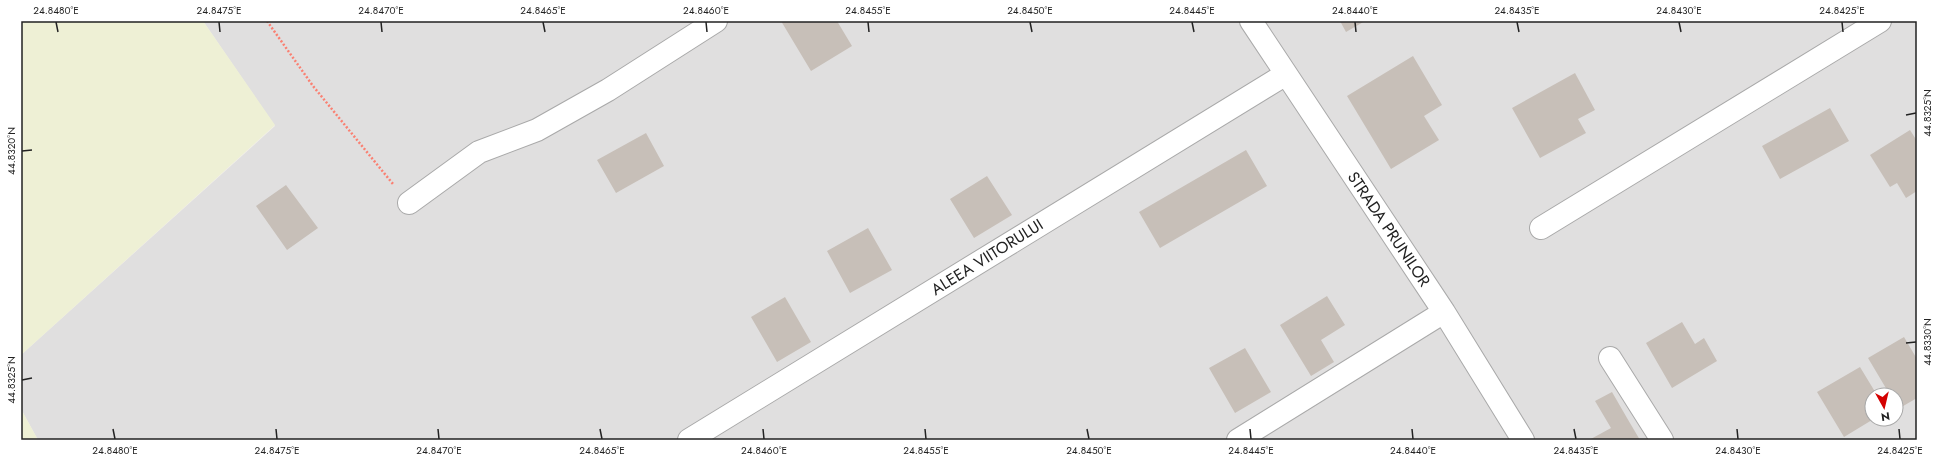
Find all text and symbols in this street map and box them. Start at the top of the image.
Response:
text: 24.8480°E [33,3,79,18]
text: 24.8475°E [197,3,241,18]
text: 24.8470°E [358,3,404,18]
text: 24.8465°E [520,3,566,18]
text: 24.8460°E [683,3,729,18]
text: 24.8455°E [845,3,891,18]
text: 24.8450°E [1007,3,1053,18]
text: 24.8445°E [1169,3,1215,18]
text: 24.8440°E [1332,3,1378,18]
text: 24.8435°E [1494,3,1540,18]
text: 24.8430°E [1656,3,1702,18]
text: 24.8425°E [1819,3,1865,18]
text: 44.8325°N [1920,89,1935,137]
text: 44.8320°N [4,127,19,175]
street label: STRADA PRUNILOR [1342,167,1436,291]
street label: ALEEA VIITORULUI [926,213,1048,301]
text: 44.8330°N [1920,318,1935,366]
text: 44.8325°N [4,356,19,404]
north arrow [1864,387,1904,427]
text: N [1880,408,1891,425]
text: 24.8480°E [92,443,138,458]
text: 24.8475°E [255,443,299,458]
text: 24.8470°E [416,443,462,458]
text: 24.8465°E [579,443,625,458]
text: 24.8460°E [741,443,787,458]
text: 24.8455°E [903,443,949,458]
text: 24.8450°E [1066,443,1112,458]
text: 24.8445°E [1228,443,1274,458]
text: 24.8440°E [1390,443,1436,458]
text: 24.8435°E [1553,443,1599,458]
text: 24.8430°E [1715,443,1761,458]
text: 24.8425°E [1877,443,1923,458]

